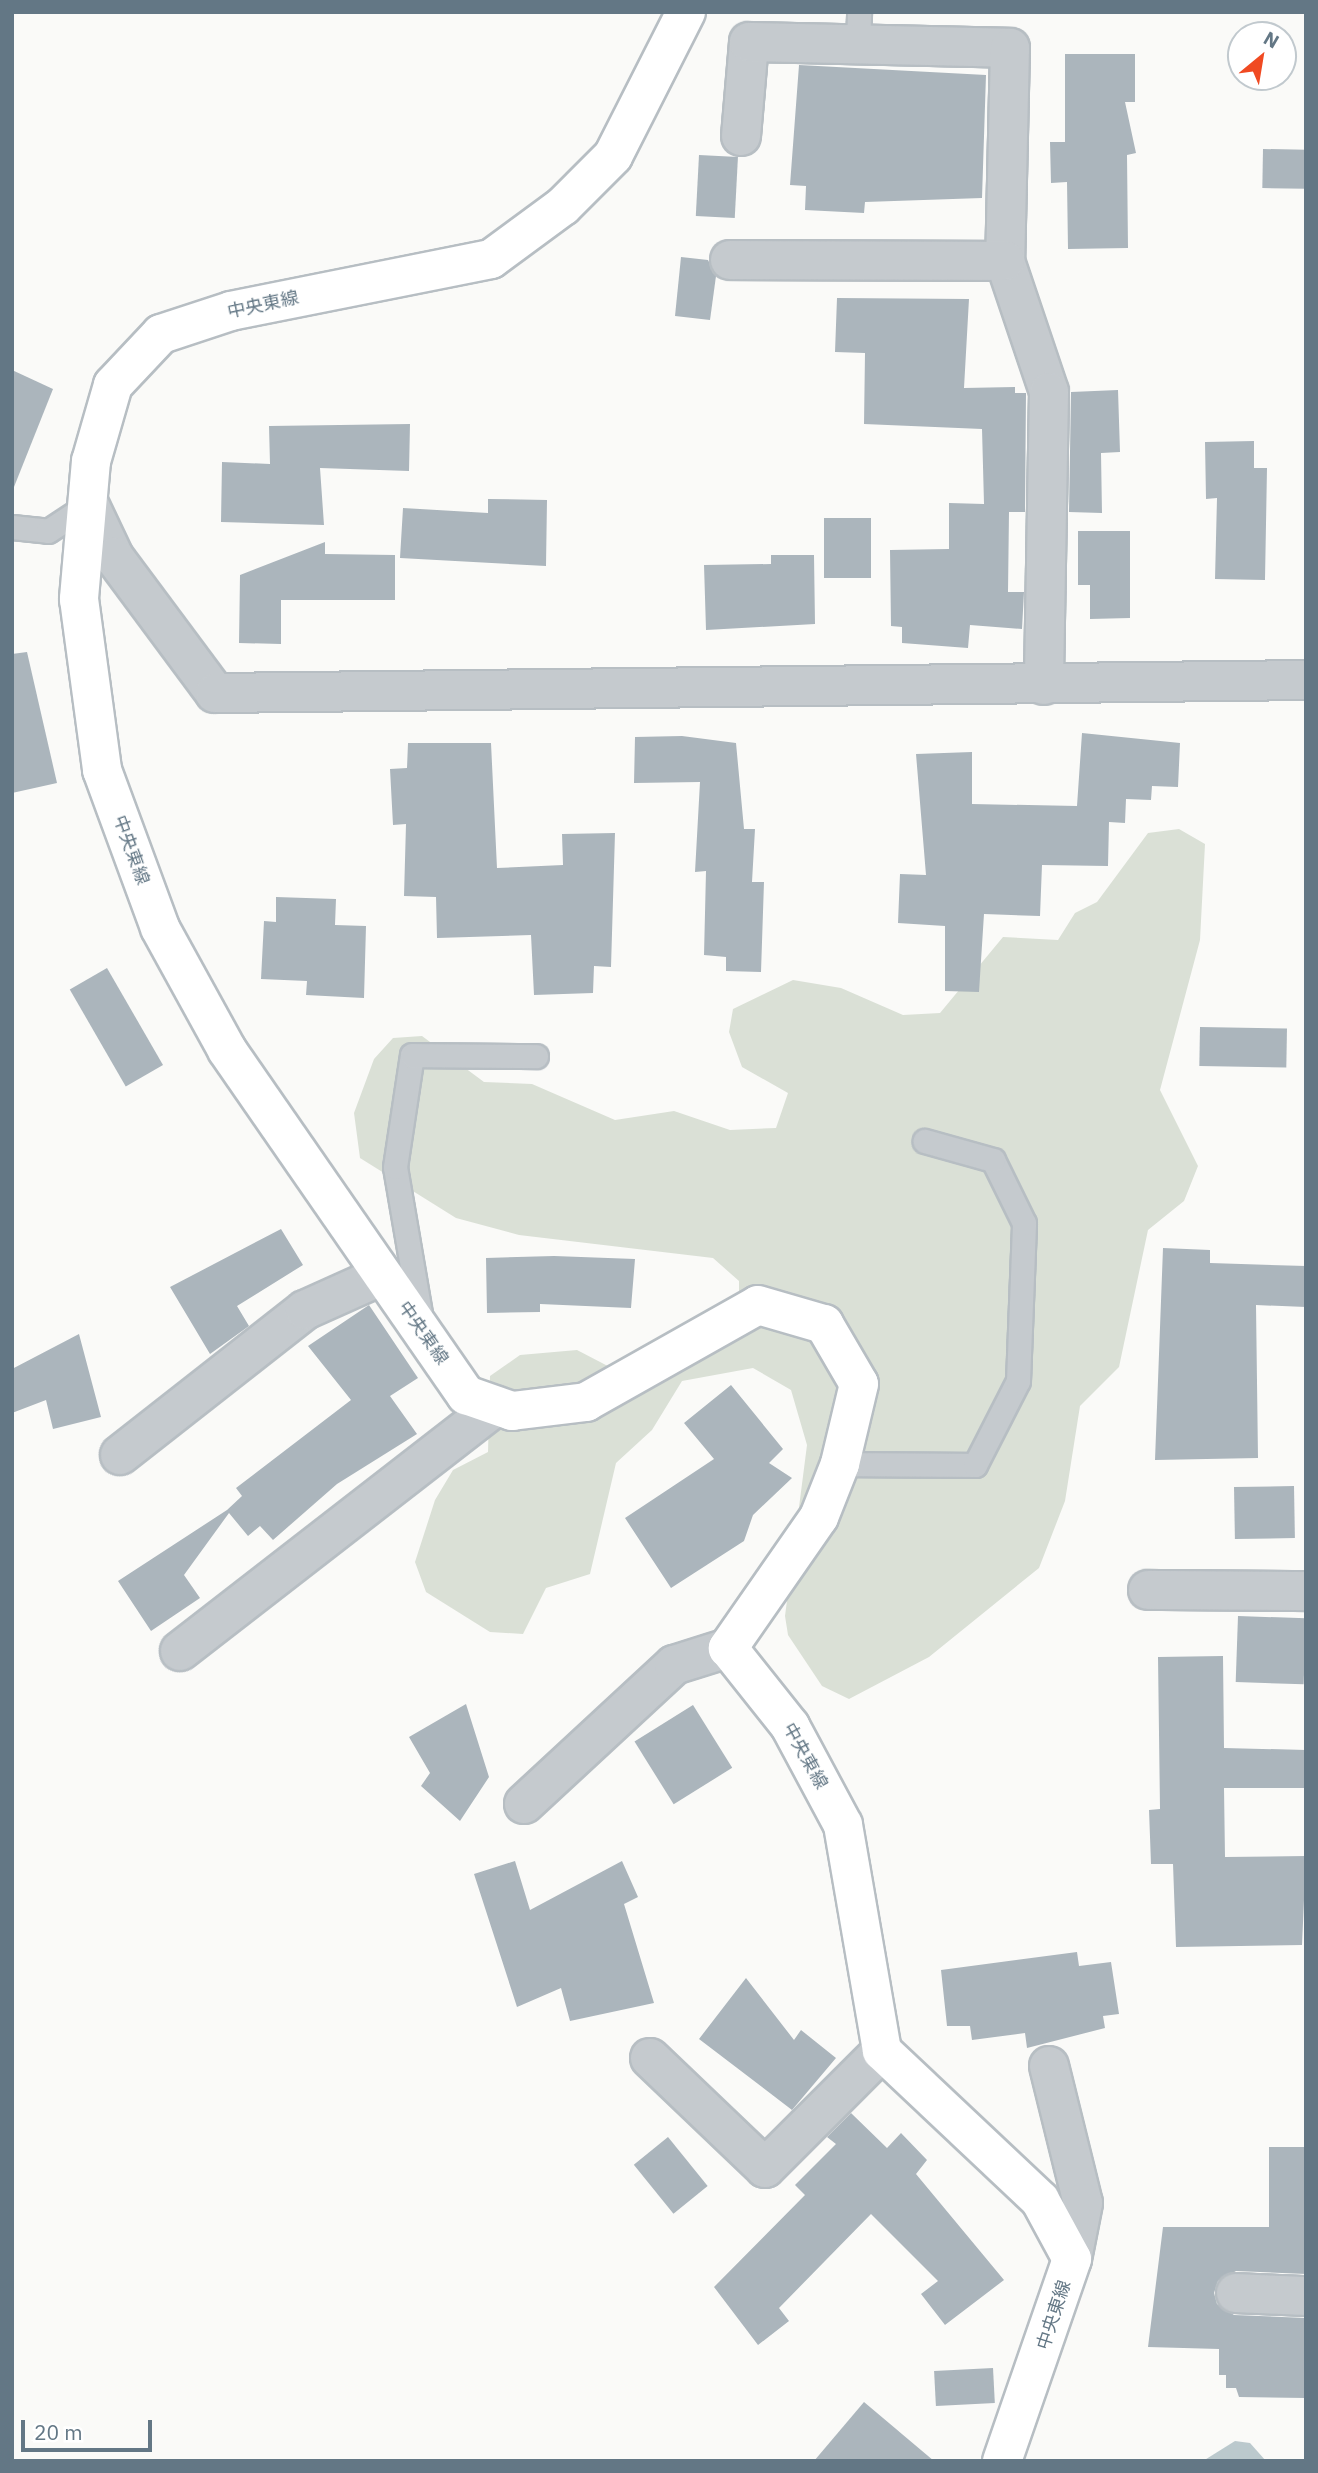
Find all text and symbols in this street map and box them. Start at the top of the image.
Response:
north arrow [1227,21,1297,91]
text: N [1260,26,1283,53]
street label: 中央東線 [226,287,300,323]
street label: 中央東線 [109,812,153,888]
street label: 中央東線 [394,1297,452,1369]
street label: 中央東線 [778,1719,832,1793]
street label: 中央東線 [1033,2277,1075,2353]
scale bar [24,2406,156,2450]
text: 20 m [34,2418,83,2446]

